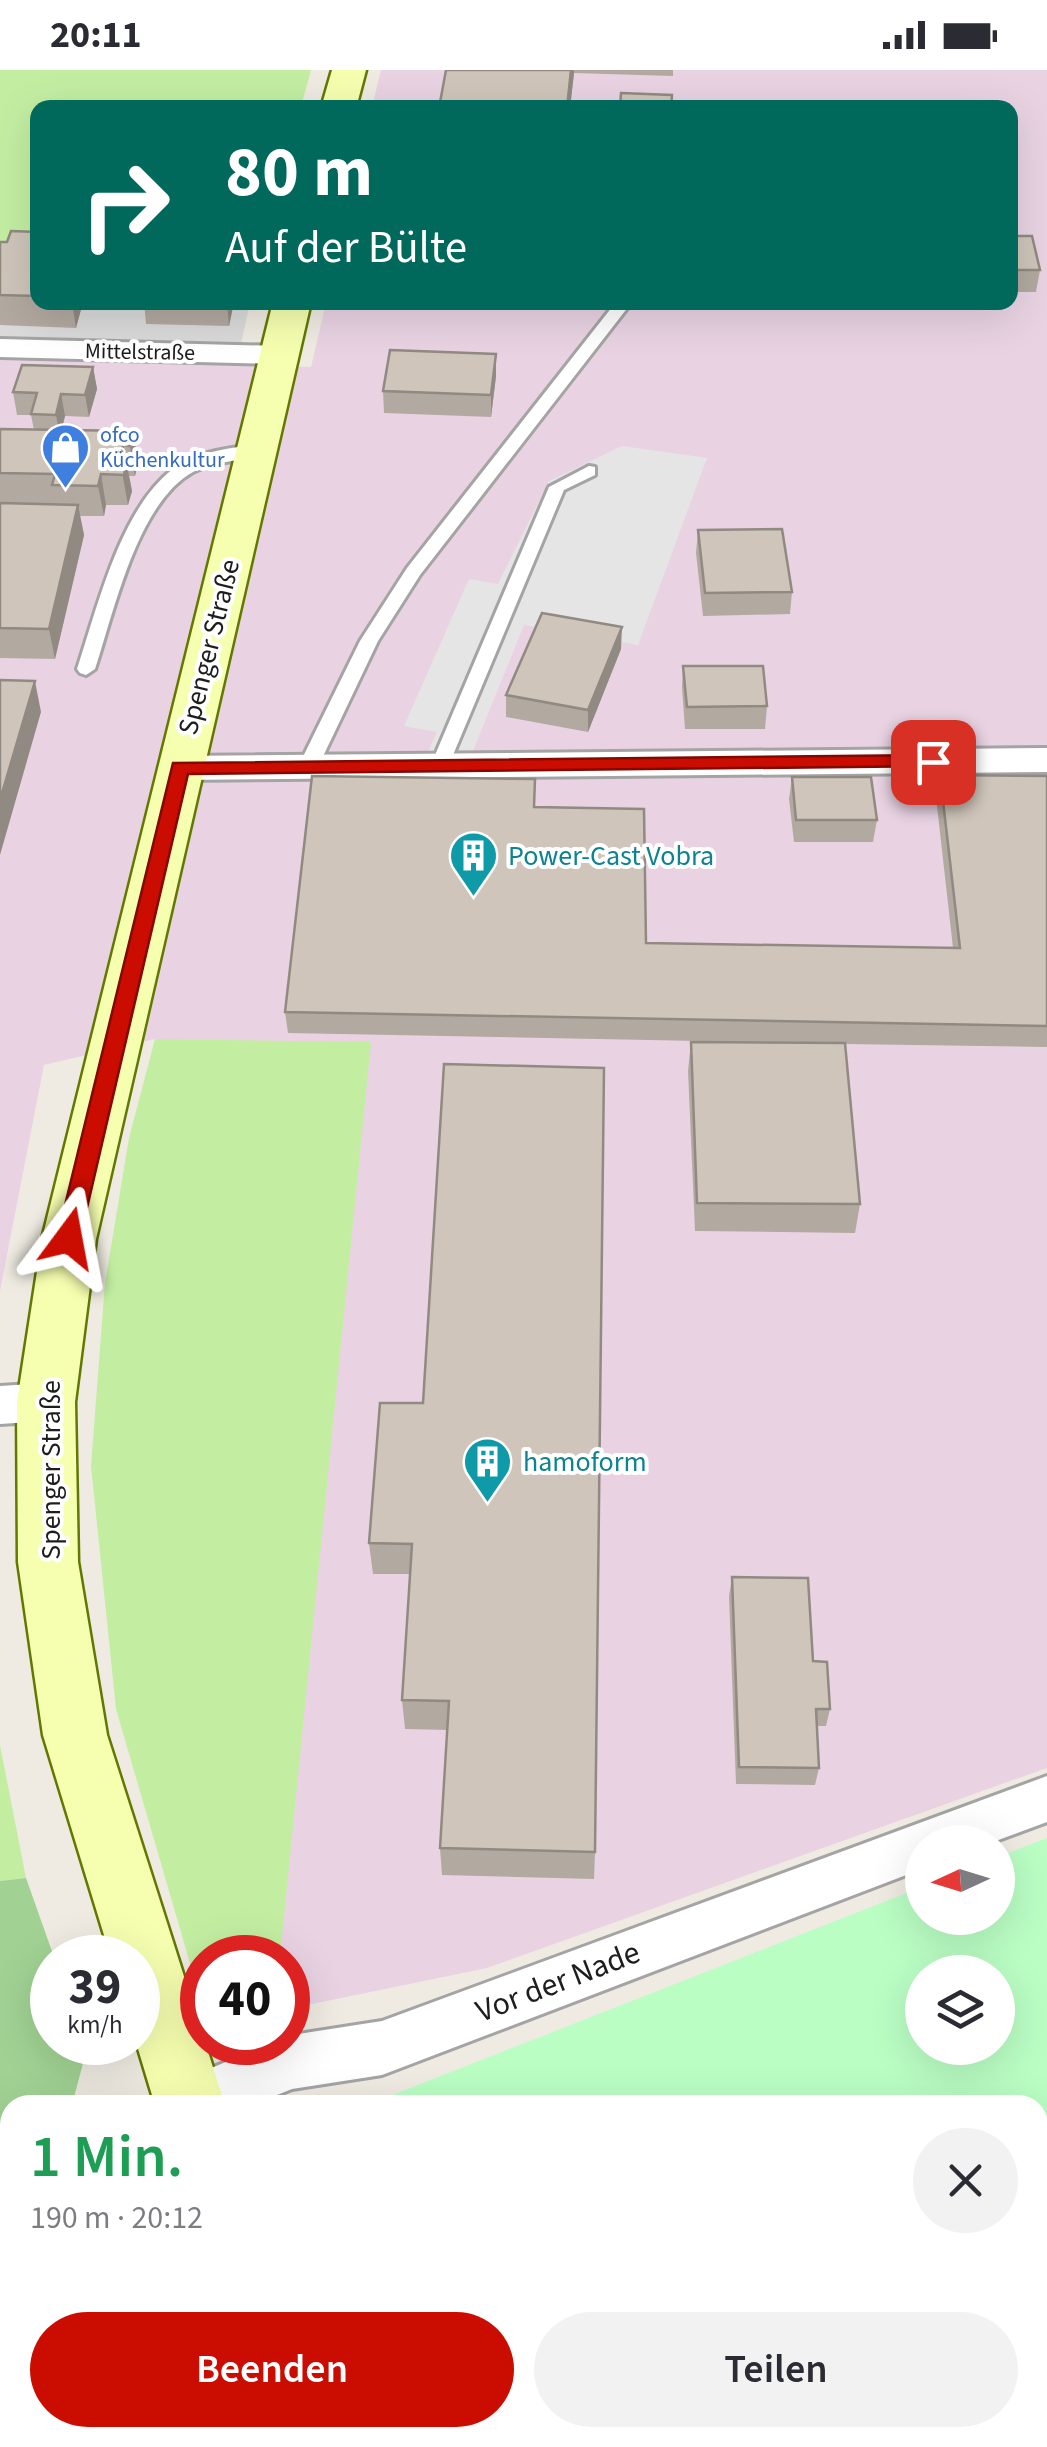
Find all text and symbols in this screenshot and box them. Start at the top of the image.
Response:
text: 20:11 [50,8,142,62]
text: 80 m [225,123,373,223]
icon: right [60,140,190,270]
text: Auf der Bülte [225,216,467,280]
street label: Mittelstraße [85,335,195,369]
place label: ofco Küchenkultur [100,419,225,476]
shop icon: ofco Küchenkultur [39,422,91,490]
street label: Spenger Straße [168,555,250,739]
pin [891,720,976,805]
icon: arrive [906,735,961,790]
building icon: Power-Cast Vobra [447,830,499,898]
place label: Power-Cast Vobra [508,836,714,876]
position arrow [17,1186,121,1290]
street label: Spenger Straße [31,1380,71,1560]
building icon: hamoform [462,1436,514,1504]
place label: hamoform [523,1442,647,1482]
north arrow [905,1825,1015,1935]
map controls [905,1825,1015,2065]
street label: Vor der Nade [469,1930,647,2034]
speed limit sign: 40 [180,1935,310,2065]
text: 39 [69,1952,121,2023]
button: layers [905,1955,1015,2065]
text: km/h [67,2007,123,2043]
text: 1 Min. [30,2115,183,2200]
button: close [913,2128,1018,2233]
text: 190 m · 20:12 [30,2195,203,2241]
button: Beenden [30,2312,514,2427]
button: Teilen [534,2312,1018,2427]

